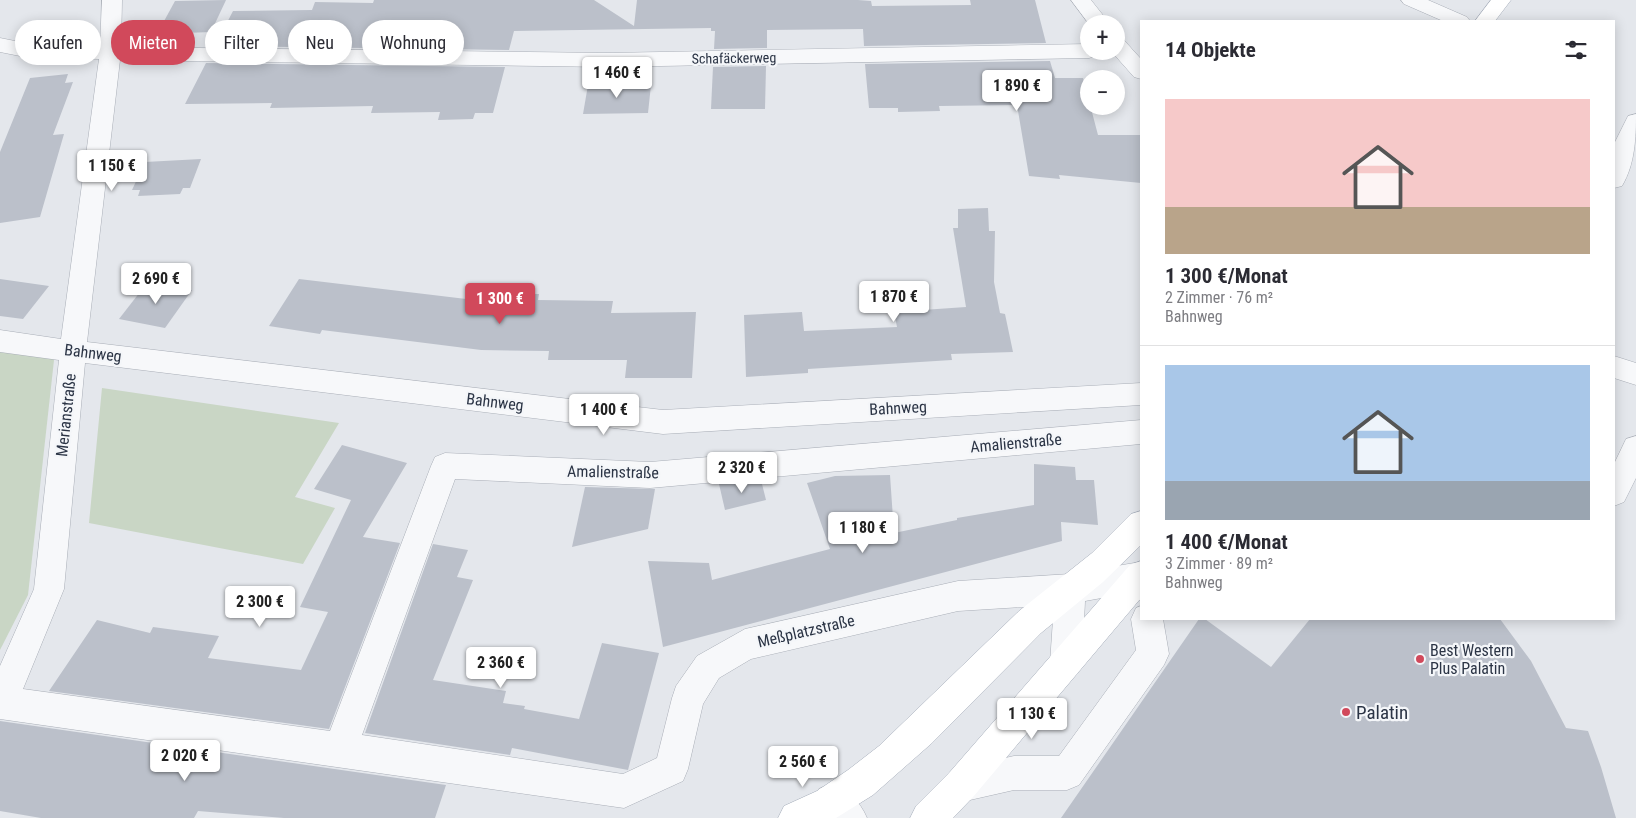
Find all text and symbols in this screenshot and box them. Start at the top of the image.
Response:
map controls [1080,15,1125,115]
button: + [1080,15,1125,60]
chip: Kaufen [15,20,101,65]
chip: Mieten [111,20,195,65]
chip: Filter [205,20,278,65]
chip: Neu [288,20,352,65]
chip: Wohnung [362,20,464,65]
icon: filters [1562,36,1590,64]
text: 14 Objekte [1165,38,1256,62]
street label: Schafäckerweg [692,49,776,67]
pin: 1 460 € [571,56,663,99]
text: 1 460 € [593,63,641,82]
pin: 1 890 € [971,70,1063,112]
button: − [1080,70,1125,115]
text: 1 890 € [993,76,1041,95]
icon: home [1333,132,1423,222]
pin: 1 150 € [66,150,158,192]
text: 1 150 € [88,156,136,175]
pin: 2 690 € [110,262,202,305]
text: 1 300 €/Monat [1165,264,1288,288]
text: 2 690 € [132,269,180,288]
pin: 1 870 € [848,280,940,323]
pin: 1 300 € [454,282,546,325]
text: 1 870 € [870,287,918,306]
text: 2 Zimmer · 76 m² [1165,288,1273,307]
text: 1 300 € [476,289,524,308]
text: Bahnweg [1165,307,1223,326]
street label: Bahnweg [63,340,123,366]
street label: Merianstraße [52,372,80,458]
street label: Bahnweg [465,389,525,415]
pin: 1 400 € [558,394,650,436]
street label: Bahnweg [869,397,927,419]
icon: home [1333,397,1423,487]
text: 1 400 € [580,400,628,419]
street label: Amalienstraße [970,430,1062,456]
pin: 2 320 € [696,452,788,494]
text: 2 320 € [718,458,766,477]
street label: Amalienstraße [567,462,659,482]
pin: 1 180 € [817,512,909,554]
text: 1 180 € [839,518,887,537]
text: 1 400 €/Monat [1165,530,1288,554]
text: 3 Zimmer · 89 m² [1165,554,1273,573]
text: Bahnweg [1165,573,1223,592]
pin: 2 300 € [214,586,306,628]
text: 2 300 € [236,592,284,611]
street label: Meßplatzstraße [756,611,856,651]
place label: Best Western Plus Palatin [1430,641,1514,678]
pin: 2 360 € [455,646,547,689]
text: 2 360 € [477,653,525,672]
marker: Best Western Plus Palatin [1414,653,1426,665]
pin: 1 130 € [986,698,1078,740]
place label: Palatin [1356,701,1408,724]
text: 1 130 € [1008,704,1056,723]
marker: Palatin [1340,706,1352,718]
pin: 2 020 € [139,740,231,782]
text: 2 020 € [161,746,209,765]
pin: 2 560 € [757,746,849,788]
text: 2 560 € [779,752,827,771]

